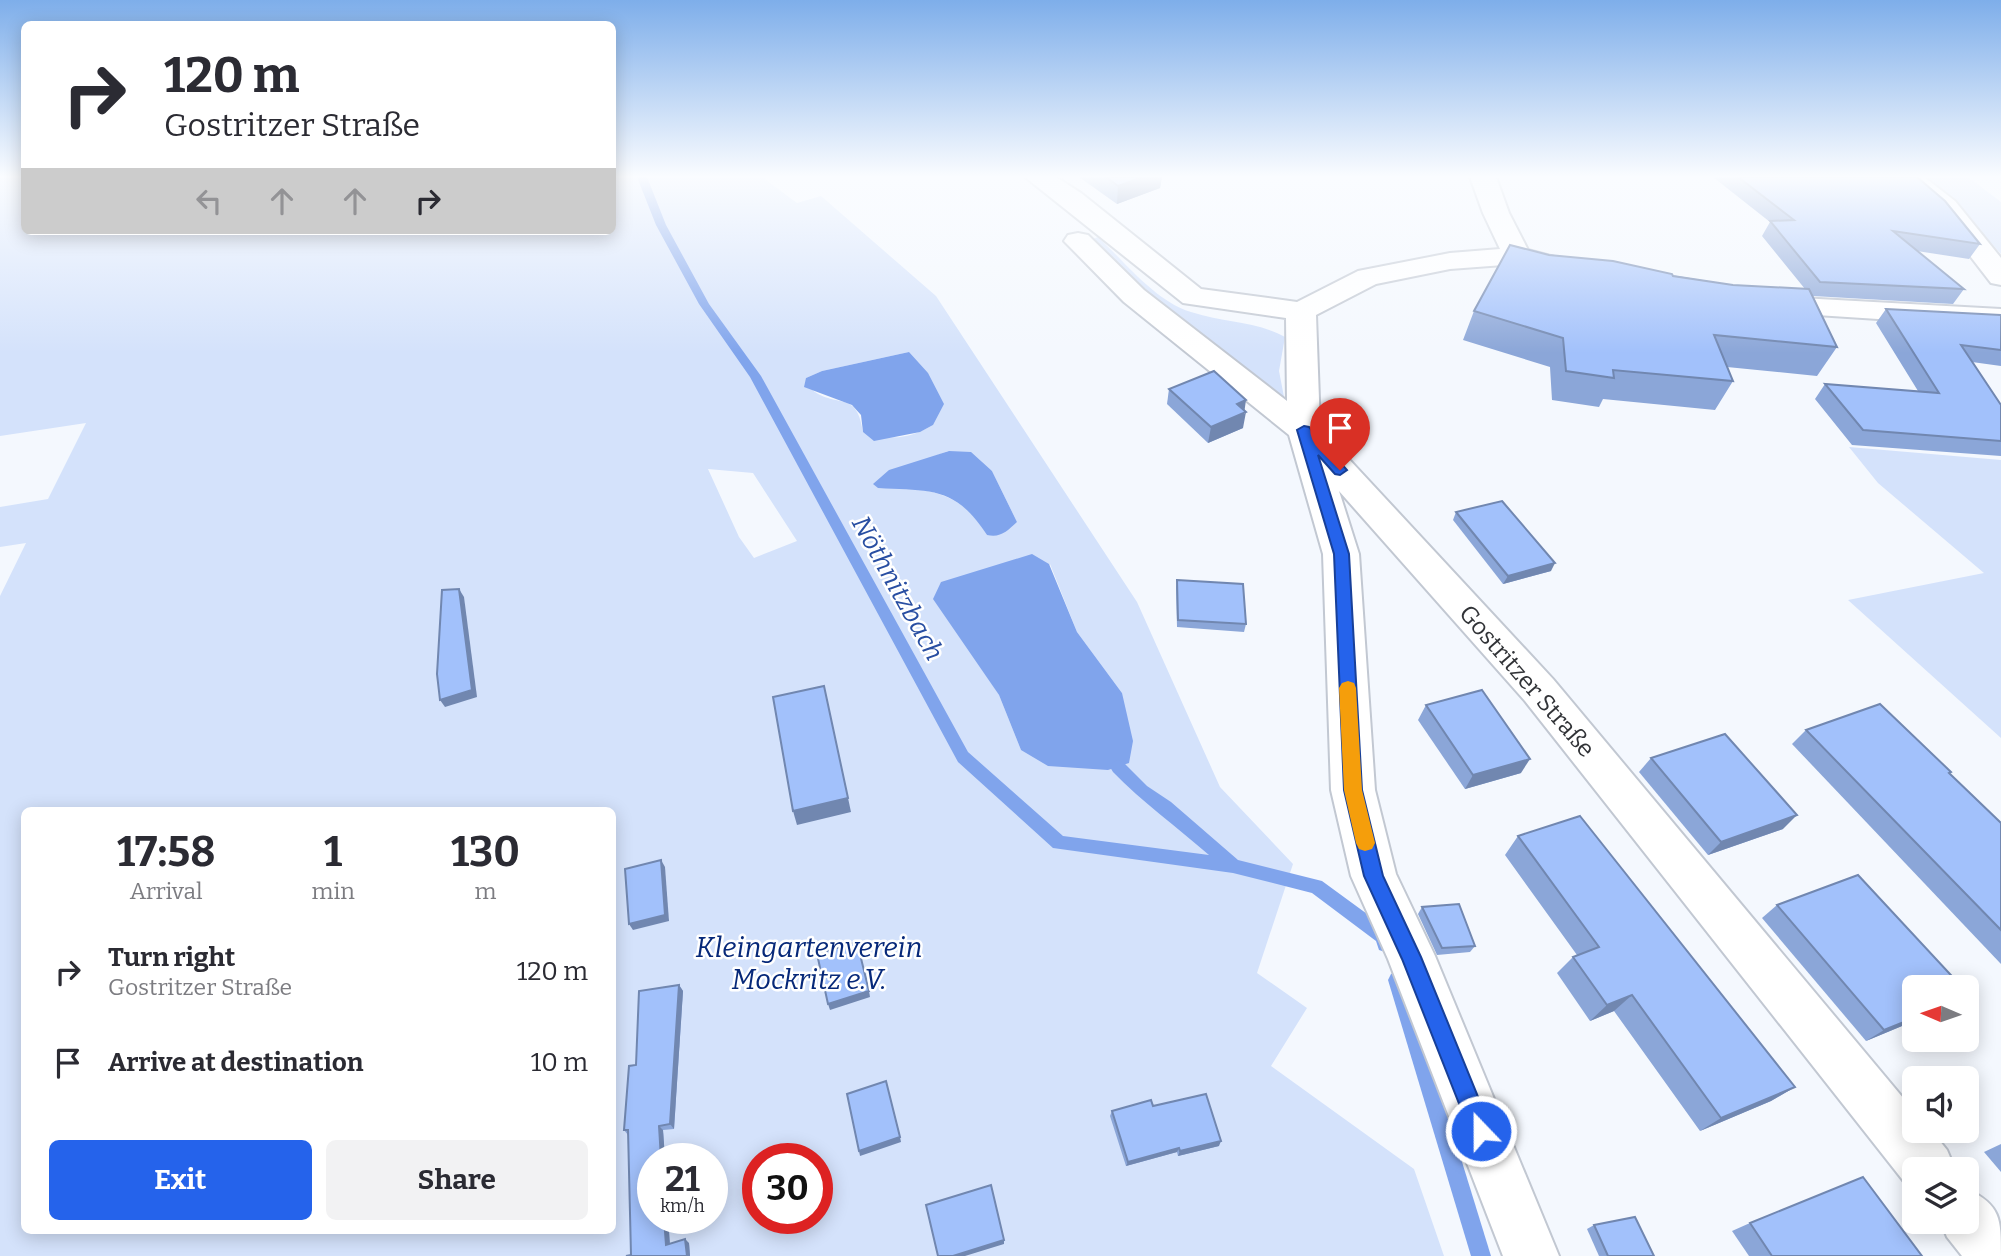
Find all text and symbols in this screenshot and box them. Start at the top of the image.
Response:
text: 120 m [164,46,299,105]
icon: right [49,49,140,140]
text: Gostritzer Straße [164,106,420,144]
icon: left [190,182,228,220]
icon: ahead [263,182,301,220]
icon: ahead [336,182,374,220]
icon: right [409,182,447,220]
pin [1310,398,1370,470]
icon: arrive [1321,409,1359,447]
water label: Nöthnitzbach [845,511,950,666]
street label: Gostritzer Straße [1453,599,1601,763]
text: 17:58 [117,827,215,877]
text: 1 [324,827,342,877]
text: 130 [451,827,520,877]
text: Arrival [130,877,203,905]
text: min [312,877,355,905]
text: m [474,877,496,905]
park label: Kleingartenverein Mockritz e.V. [696,931,922,996]
text: Turn right [108,942,235,973]
icon: right [49,953,87,991]
text: 120 m [517,956,588,987]
text: Gostritzer Straße [108,973,292,1001]
north arrow [1902,975,1979,1052]
map controls [1902,975,1979,1234]
icon: arrive [49,1044,87,1082]
text: Arrive at destination [108,1047,363,1078]
text: 10 m [531,1047,588,1078]
button: sound [1902,1066,1979,1143]
position arrow [1444,1094,1518,1168]
button: Exit [49,1140,312,1220]
button: Share [326,1140,588,1220]
speed limit sign: 30 [742,1143,833,1234]
button: layers [1902,1157,1979,1234]
text: 21 [665,1158,700,1200]
text: km/h [660,1195,705,1217]

